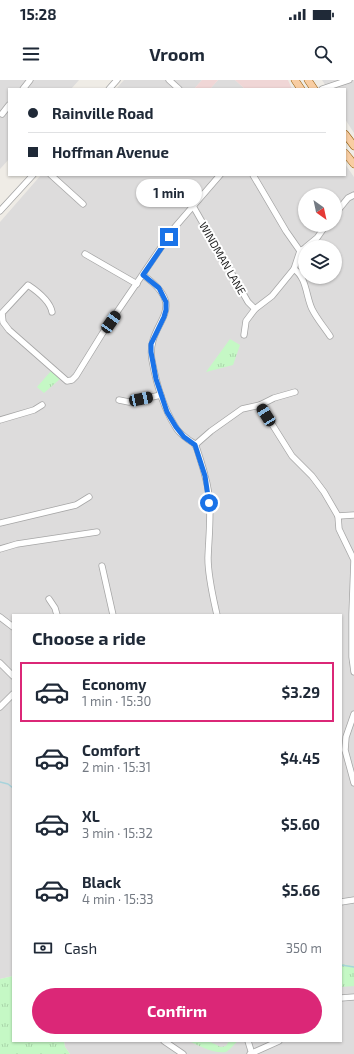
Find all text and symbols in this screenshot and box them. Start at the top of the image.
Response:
text: 15:28 [20,5,57,23]
icon: menu [20,43,42,65]
text: Vroom [149,43,205,65]
icon: search [312,43,334,65]
text: Rainville Road [52,104,154,122]
text: Hoffman Avenue [52,143,169,161]
callout: 1 min [136,179,202,207]
text: 1 min [153,185,185,201]
north arrow [298,188,342,232]
map controls [298,188,342,284]
street label: WINDMAN LANE [197,219,249,297]
route end [160,228,178,246]
button: layers [298,240,342,284]
car [99,309,123,335]
car [128,391,154,407]
car [255,402,277,428]
route start [200,494,218,512]
text: Choose a ride [32,627,146,649]
icon: car [34,674,70,710]
text: Economy [82,675,147,693]
text: $3.29 [282,683,320,701]
text: 1 min · 15:30 [82,693,151,709]
icon: car [34,740,70,776]
text: Comfort [82,741,140,759]
text: $4.45 [280,749,320,767]
text: 2 min · 15:31 [82,759,151,775]
icon: car [34,806,70,842]
text: XL [82,807,100,825]
text: $5.60 [281,815,320,833]
text: 3 min · 15:32 [82,825,153,841]
icon: car [34,872,70,908]
text: Black [82,873,121,891]
text: $5.66 [282,881,320,899]
text: 4 min · 15:33 [82,891,154,907]
icon: cash [32,937,54,959]
text: Cash [64,939,97,957]
text: 350 m [286,940,322,956]
button: Confirm [32,988,322,1034]

